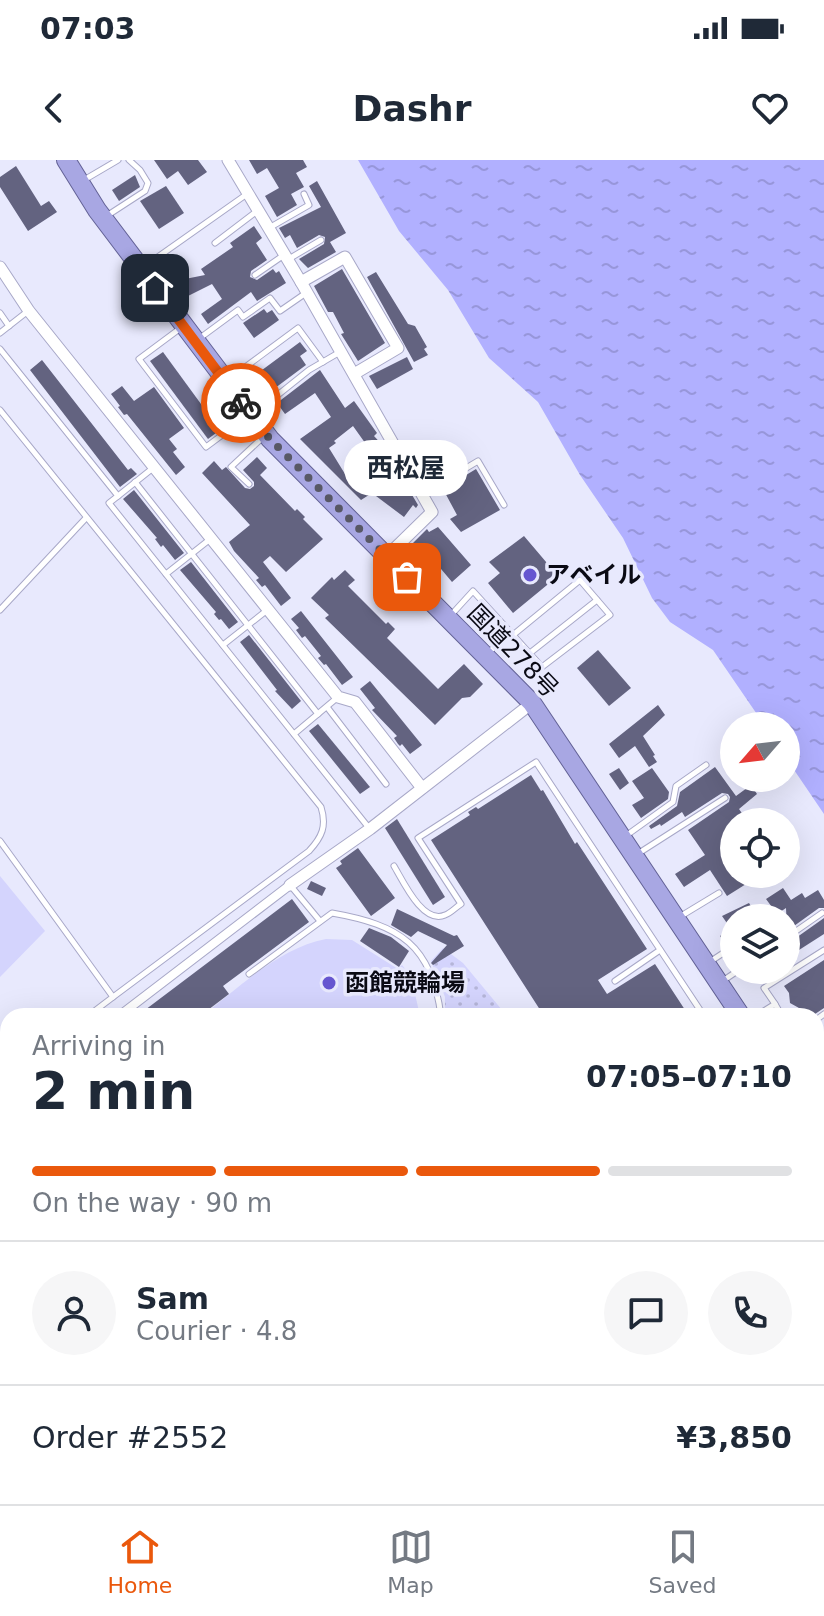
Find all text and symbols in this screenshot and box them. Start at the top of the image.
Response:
text: 07:03 [40,11,136,46]
icon: back [32,86,76,130]
icon: heart [748,86,792,130]
text: Dashr [353,88,472,129]
pin [121,254,189,322]
icon: home [133,266,177,310]
courier [201,363,281,443]
icon: bike [219,381,263,425]
callout: 西松屋 [345,441,469,497]
text: 西松屋 [367,453,445,483]
pin [373,543,441,611]
icon: bag [385,555,429,599]
place label: アベイル [546,561,642,589]
marker: アベイル [521,566,539,584]
street label: 国道278号 [462,599,564,703]
north arrow [720,712,800,792]
map controls [720,712,800,984]
button: locate [720,808,800,888]
button: layers [720,904,800,984]
place label: 函館競輪場 [345,969,465,997]
marker: 函館競輪場 [320,974,338,992]
text: Arriving in [32,1031,166,1061]
text: 07:05–07:10 [586,1059,792,1094]
text: 2 min [32,1061,195,1121]
text: On the way · 90 m [32,1188,272,1218]
button: person [32,1271,116,1355]
button: chat [604,1271,688,1355]
button: phone [708,1271,792,1355]
text: Sam [136,1281,209,1316]
text: Courier · 4.8 [136,1316,297,1346]
text: Order #2552 [32,1420,228,1455]
text: ¥3,850 [676,1420,792,1455]
tab: Home [107,1525,172,1598]
tab: Map [387,1525,434,1598]
tab: Saved [649,1525,717,1598]

